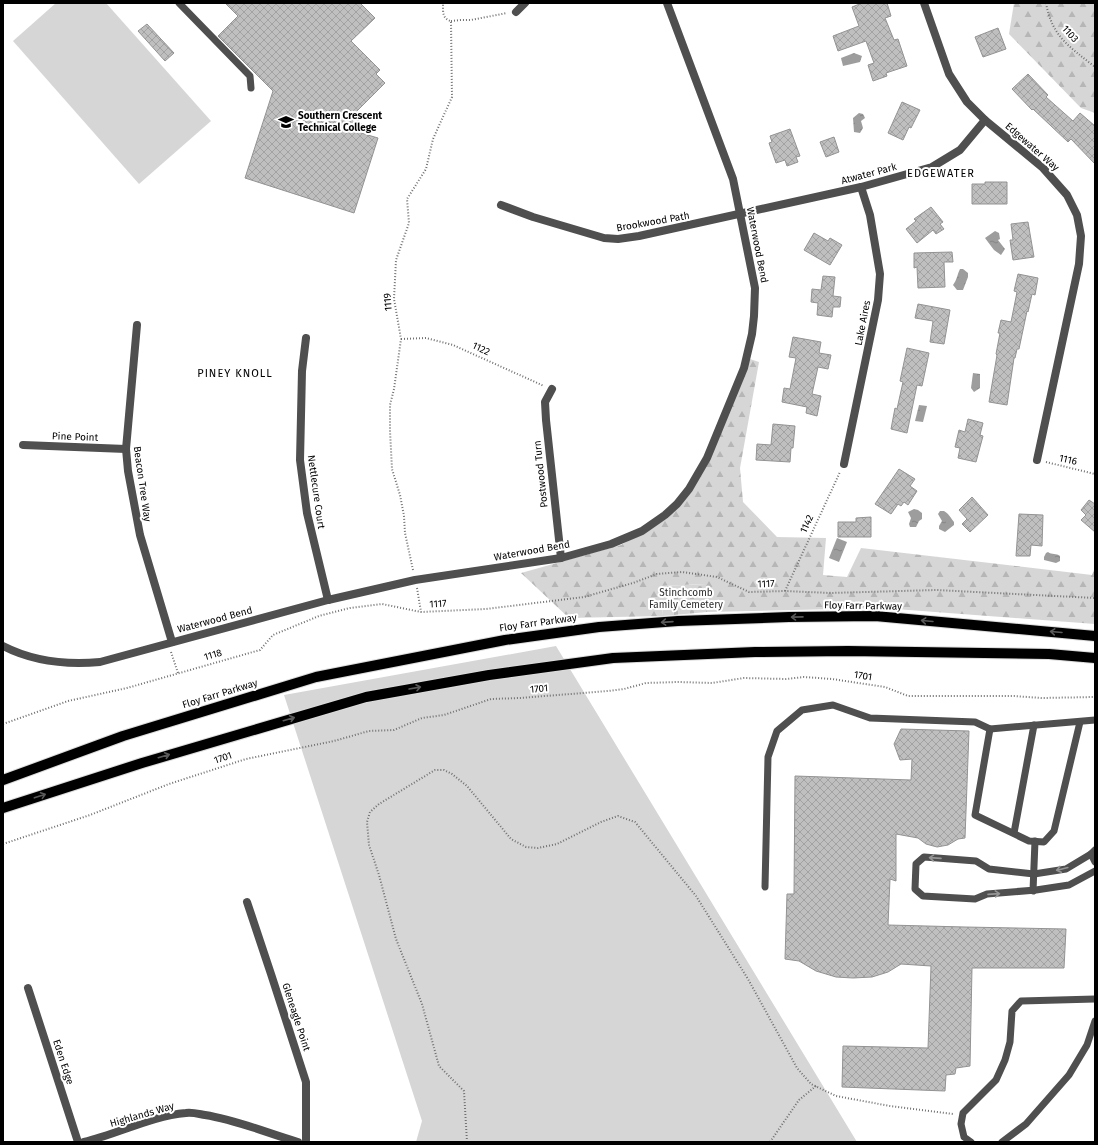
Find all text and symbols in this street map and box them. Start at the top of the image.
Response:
street label: 1103 [1059,23,1081,45]
place label: Southern Crescent Technical College [298,110,382,134]
school or university icon: Southern Crescent Technical College [277,113,295,131]
street label: Edgewater Way [1003,120,1062,174]
street label: Atwater Park [840,161,899,187]
district label: EDGEWATER [907,167,975,180]
street label: Waterwood Bend [744,206,770,284]
street label: Brookwood Path [615,210,691,234]
street label: 1119 [381,293,395,311]
street label: Lake Aires [853,299,873,347]
street label: 1122 [470,340,492,358]
district label: PINEY KNOLL [197,367,273,380]
street label: Pine Point [52,430,99,444]
street label: Postwood Turn [532,440,550,508]
street label: Beacon Tree Way [131,446,153,523]
street label: 1116 [1058,452,1078,468]
street label: Nettlecure Court [305,454,327,530]
street label: 1142 [798,513,816,535]
street label: Waterwood Bend [493,538,571,564]
street label: 1117 [757,578,775,590]
park label: Stinchcomb Family Cemetery [649,587,723,611]
street label: 1117 [429,598,447,610]
street label: Floy Farr Parkway [824,599,902,613]
street label: Waterwood Bend [176,604,254,636]
street label: Floy Farr Parkway [498,612,578,634]
one-way arrow [791,613,804,621]
one-way arrow [921,617,934,624]
one-way arrow [661,618,674,626]
one-way arrow [1050,629,1063,636]
street label: 1118 [203,647,224,663]
street label: 1701 [853,669,873,683]
street label: Floy Farr Parkway [181,677,259,711]
street label: 1701 [529,682,549,696]
one-way arrow [408,684,421,692]
one-way arrow [282,715,295,722]
street label: 1701 [212,749,234,767]
one-way arrow [157,752,170,759]
one-way arrow [34,791,46,799]
one-way arrow [929,855,942,862]
one-way arrow [1055,865,1068,873]
one-way arrow [987,890,1000,897]
street label: Gleneagle Point [279,981,313,1053]
street label: Eden Edge [50,1038,76,1086]
street label: Highlands Way [108,1100,176,1130]

